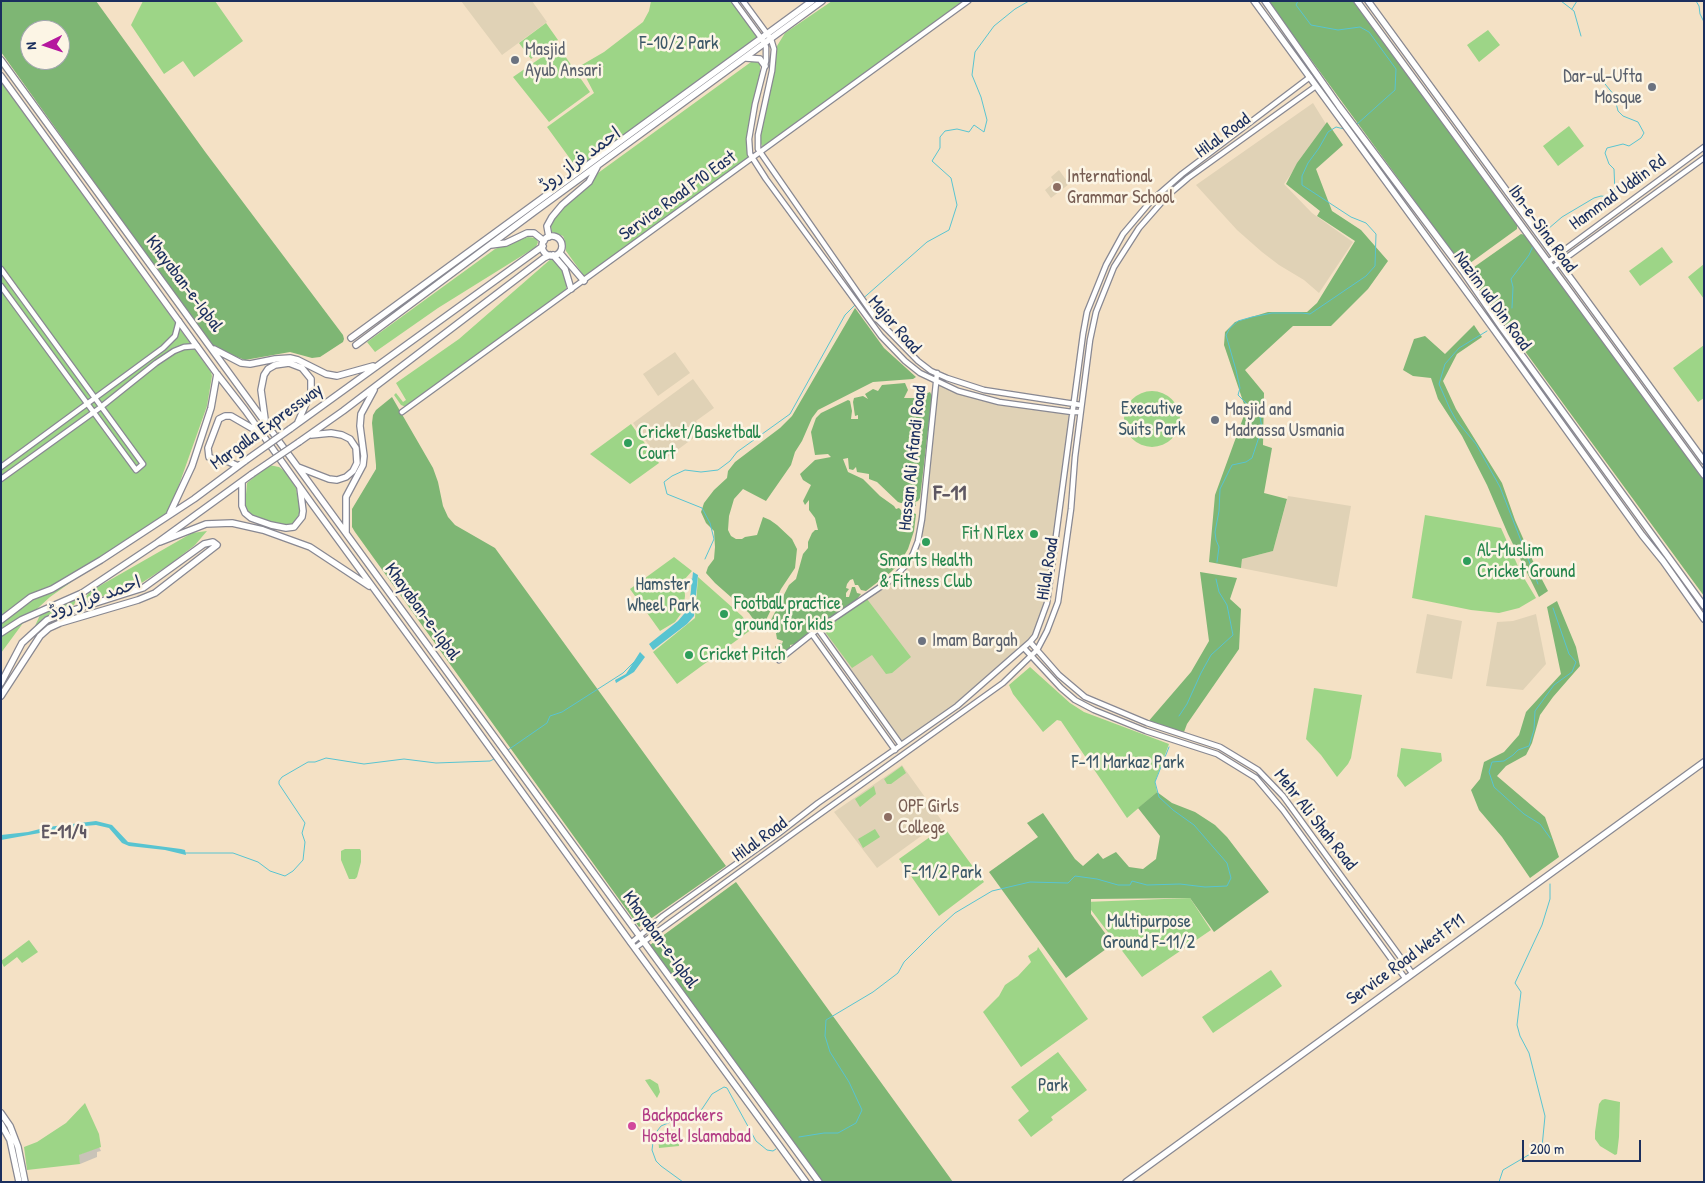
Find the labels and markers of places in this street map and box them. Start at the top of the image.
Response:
place label: Masjid Ayub Ansari [525,39,602,82]
marker: Masjid Ayub Ansari [509,54,521,66]
place label: Dar-ul-Ufta Mosque [1563,66,1642,108]
marker: Dar-ul-Ufta Mosque [1646,81,1658,93]
place label: International Grammar School [1067,166,1174,208]
marker: International Grammar School [1051,181,1063,193]
place label: Masjid and Madrassa Usmania [1225,399,1344,442]
marker: Masjid and Madrassa Usmania [1209,414,1221,426]
place label: Cricket/Basketball Court [638,422,760,464]
marker: Cricket/Basketball Court [622,437,634,449]
place label: Fit N Flex [962,523,1024,545]
marker: Fit N Flex [1028,528,1040,540]
marker: Smarts Health & Fitness Club [920,536,932,548]
place label: Al-Muslim Cricket Ground [1477,540,1575,582]
place label: Smarts Health & Fitness Club [879,550,973,592]
marker: Al-Muslim Cricket Ground [1461,555,1473,567]
place label: Football practice ground for kids [734,593,841,636]
marker: Football practice ground for kids [718,608,730,620]
place label: Imam Bargah [932,630,1018,652]
marker: Imam Bargah [916,635,928,647]
place label: Cricket Pitch [699,644,785,666]
marker: Cricket Pitch [683,649,695,661]
place label: OPF Girls College [898,796,959,839]
marker: OPF Girls College [882,811,894,823]
place label: Backpackers Hostel Islamabad [642,1105,751,1148]
marker: Backpackers Hostel Islamabad [626,1120,638,1132]

